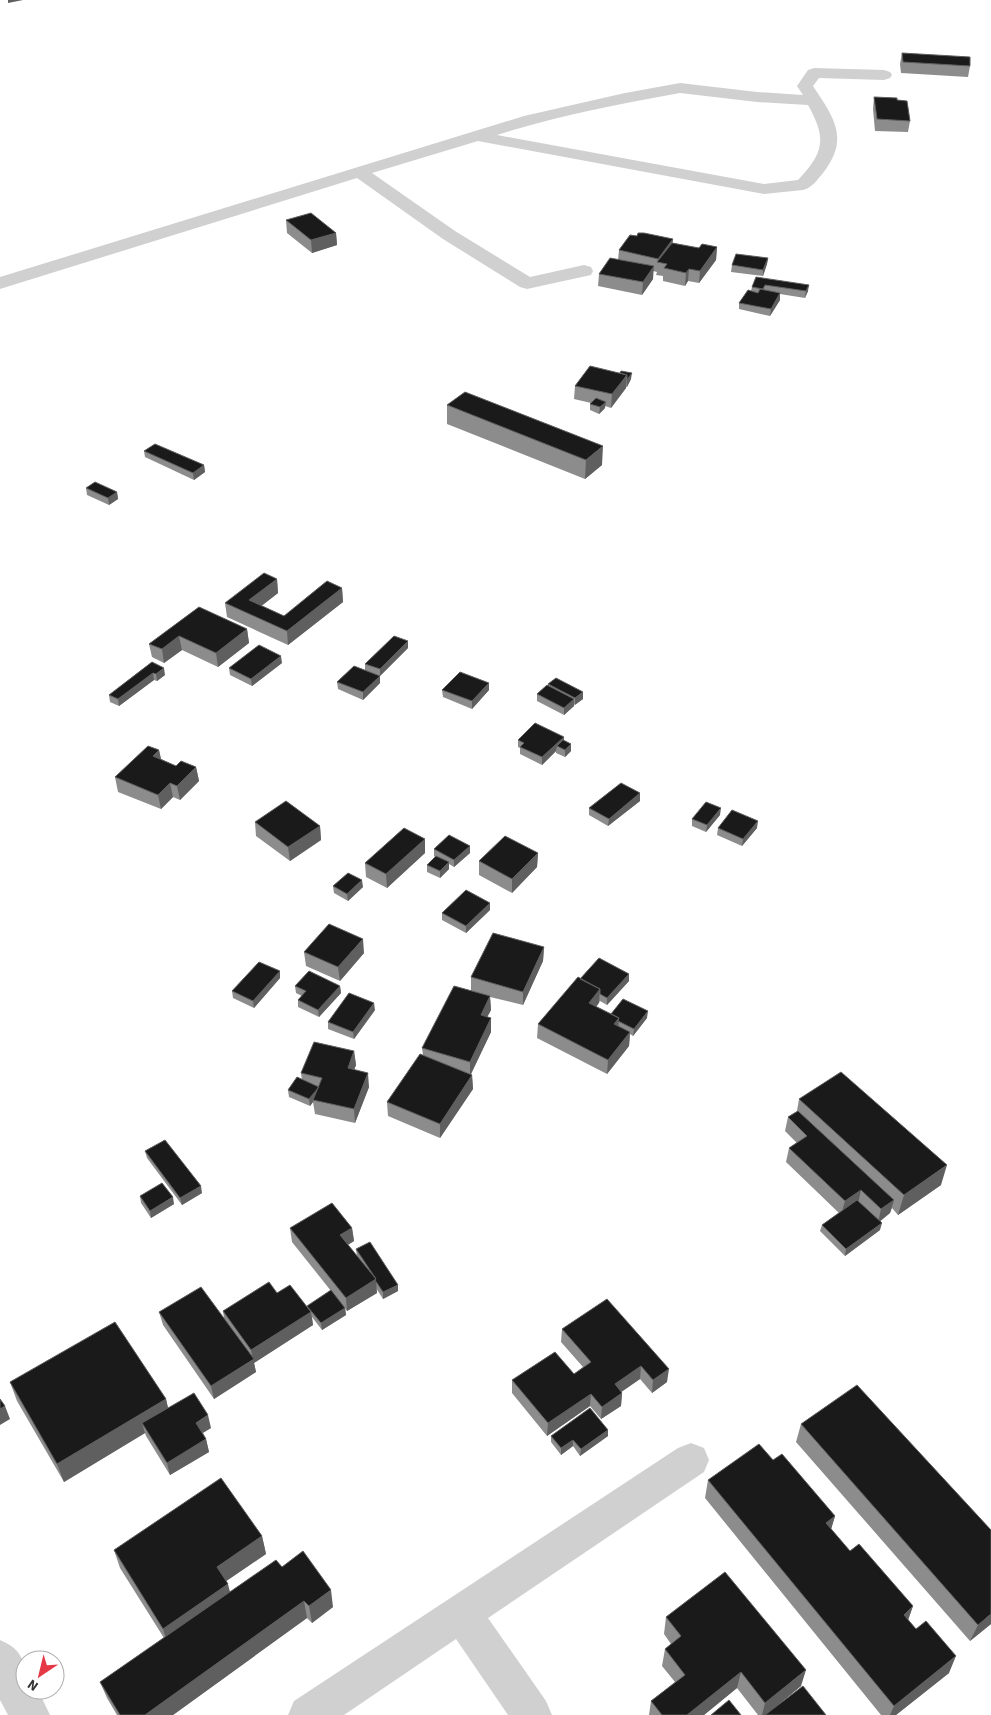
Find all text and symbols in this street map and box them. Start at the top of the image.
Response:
north arrow [15,1650,65,1700]
text: N [24,1674,43,1696]

